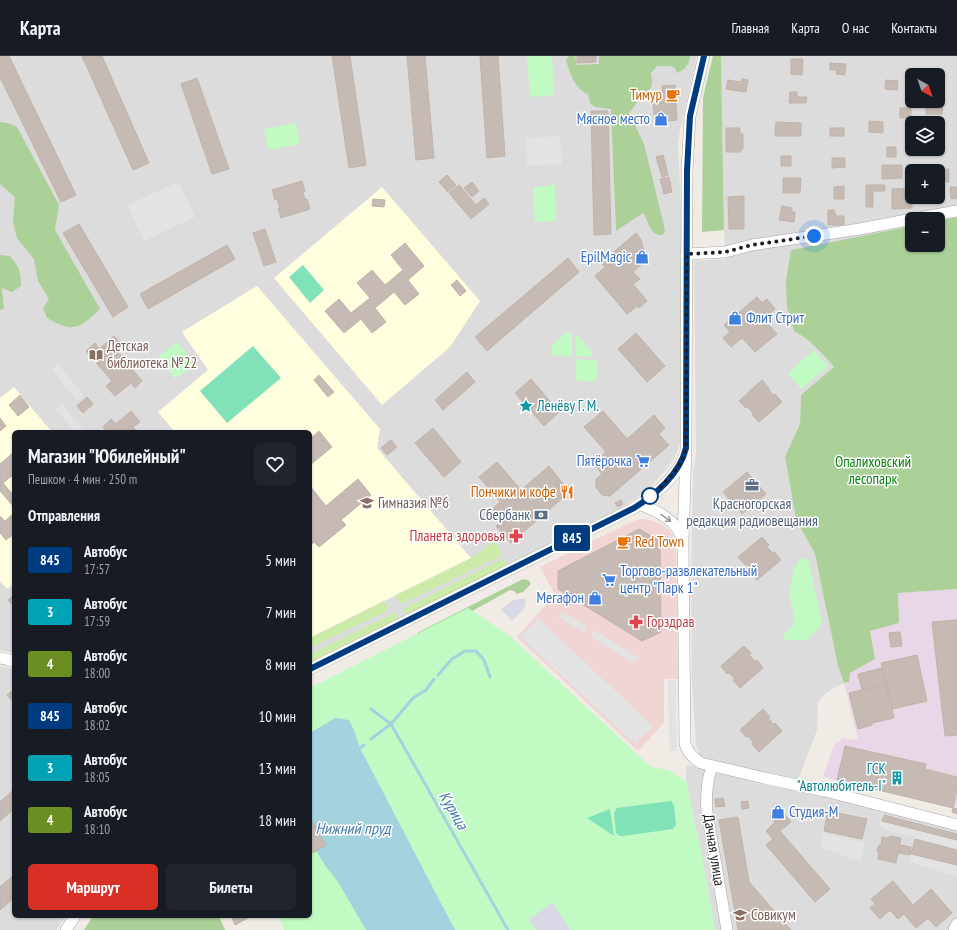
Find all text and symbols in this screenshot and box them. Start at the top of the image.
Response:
text: Карта [20,16,61,40]
text: Главная [731,19,769,37]
text: Карта [791,19,820,37]
text: О нас [842,19,869,37]
text: Контакты [891,19,937,37]
north arrow [905,68,945,108]
map controls [905,68,945,252]
place label: Тимур [630,85,662,104]
cafe icon: Тимур [665,87,681,103]
place label: Мясное место [577,109,650,128]
shop icon: Мясное место [653,111,669,127]
button: layers [905,116,945,156]
button: + [905,164,945,204]
button: − [905,212,945,252]
your location [804,226,824,246]
place label: EpilMagic [581,247,632,266]
shop icon: EpilMagic [634,249,650,265]
place label: Флит Стрит [746,308,804,327]
shop icon: Флит Стрит [727,310,743,326]
place label: Детская библиотека №22 [107,336,197,372]
library icon: Детская библиотека №22 [88,347,104,363]
place label: Ленёву Г. М. [536,396,599,415]
place icon: Ленёву Г. М. [518,398,534,414]
button: heart [254,443,296,485]
text: Магазин "Юбилейный" [28,444,186,468]
place label: Пятёрочка [577,451,632,470]
park label: Опалиховский лесопарк [835,452,911,488]
supermarket icon: Пятёрочка [635,453,651,469]
text: Пешком · 4 мин · 250 m [28,471,137,488]
office icon: Красногорская редакция радиовещания [744,477,760,493]
place label: Пончики и кофе [471,482,556,501]
restaurant icon: Пончики и кофе [559,484,575,500]
unlabelled marker [641,487,659,505]
place label: Гимназия №6 [378,493,449,512]
place label: Красногорская редакция радиовещания [686,494,818,530]
school or university icon: Гимназия №6 [359,495,375,511]
place label: Сбербанк [479,505,530,524]
text: Отправления [28,506,100,525]
bank icon: Сбербанк [533,507,549,523]
one-way arrow [660,514,671,522]
line badge: 845 [549,525,595,551]
place label: Планета здоровья [409,526,505,545]
pharmacy icon: Планета здоровья [508,528,524,544]
text: 845 [562,529,582,547]
place label: Red Town [635,532,684,551]
cafe icon: Red Town [616,534,632,550]
text: Автобус [84,542,127,561]
text: 845 [40,551,60,569]
text: 5 мин [265,551,296,570]
text: 17:57 [84,561,110,578]
place label: Торгово-развлекательный центр "Парк 1" [620,561,757,597]
supermarket icon: Торгово-развлекательный центр "Парк 1" [601,572,617,588]
place label: Мегафон [537,588,584,607]
shop icon: Мегафон [587,590,603,606]
text: Автобус [84,594,127,613]
text: 3 [47,603,53,621]
text: 7 мин [266,603,296,622]
place label: Горздрав [647,612,694,631]
text: 17:59 [84,613,110,630]
pharmacy icon: Горздрав [628,614,644,630]
text: Автобус [84,646,127,665]
text: 4 [47,655,53,673]
text: 8 мин [265,655,296,674]
text: 18:00 [84,665,110,682]
text: Автобус [84,698,127,717]
text: 845 [40,707,60,725]
text: 10 мин [258,707,296,726]
text: 18:02 [84,717,110,734]
text: Автобус [84,750,127,769]
text: 3 [47,759,53,777]
text: 13 мин [258,759,296,778]
place label: ГСК "Автолюбитель-I" [797,759,887,795]
text: 18:05 [84,769,110,786]
building icon: ГСК "Автолюбитель-I" [889,770,905,786]
water label: Курица [435,787,474,834]
text: Автобус [84,802,127,821]
place label: Студия-М [789,802,838,821]
shop icon: Студия-М [770,804,786,820]
text: 4 [47,811,53,829]
text: 18 мин [258,811,296,830]
street label: Дачная улица [699,813,730,887]
water label: Нижний пруд [315,818,392,838]
text: 18:10 [84,821,110,838]
button: Маршрут [28,864,158,910]
button: Билеты [166,864,296,910]
place label: Совикум [751,905,796,924]
school or university icon: Совикум [732,907,748,923]

